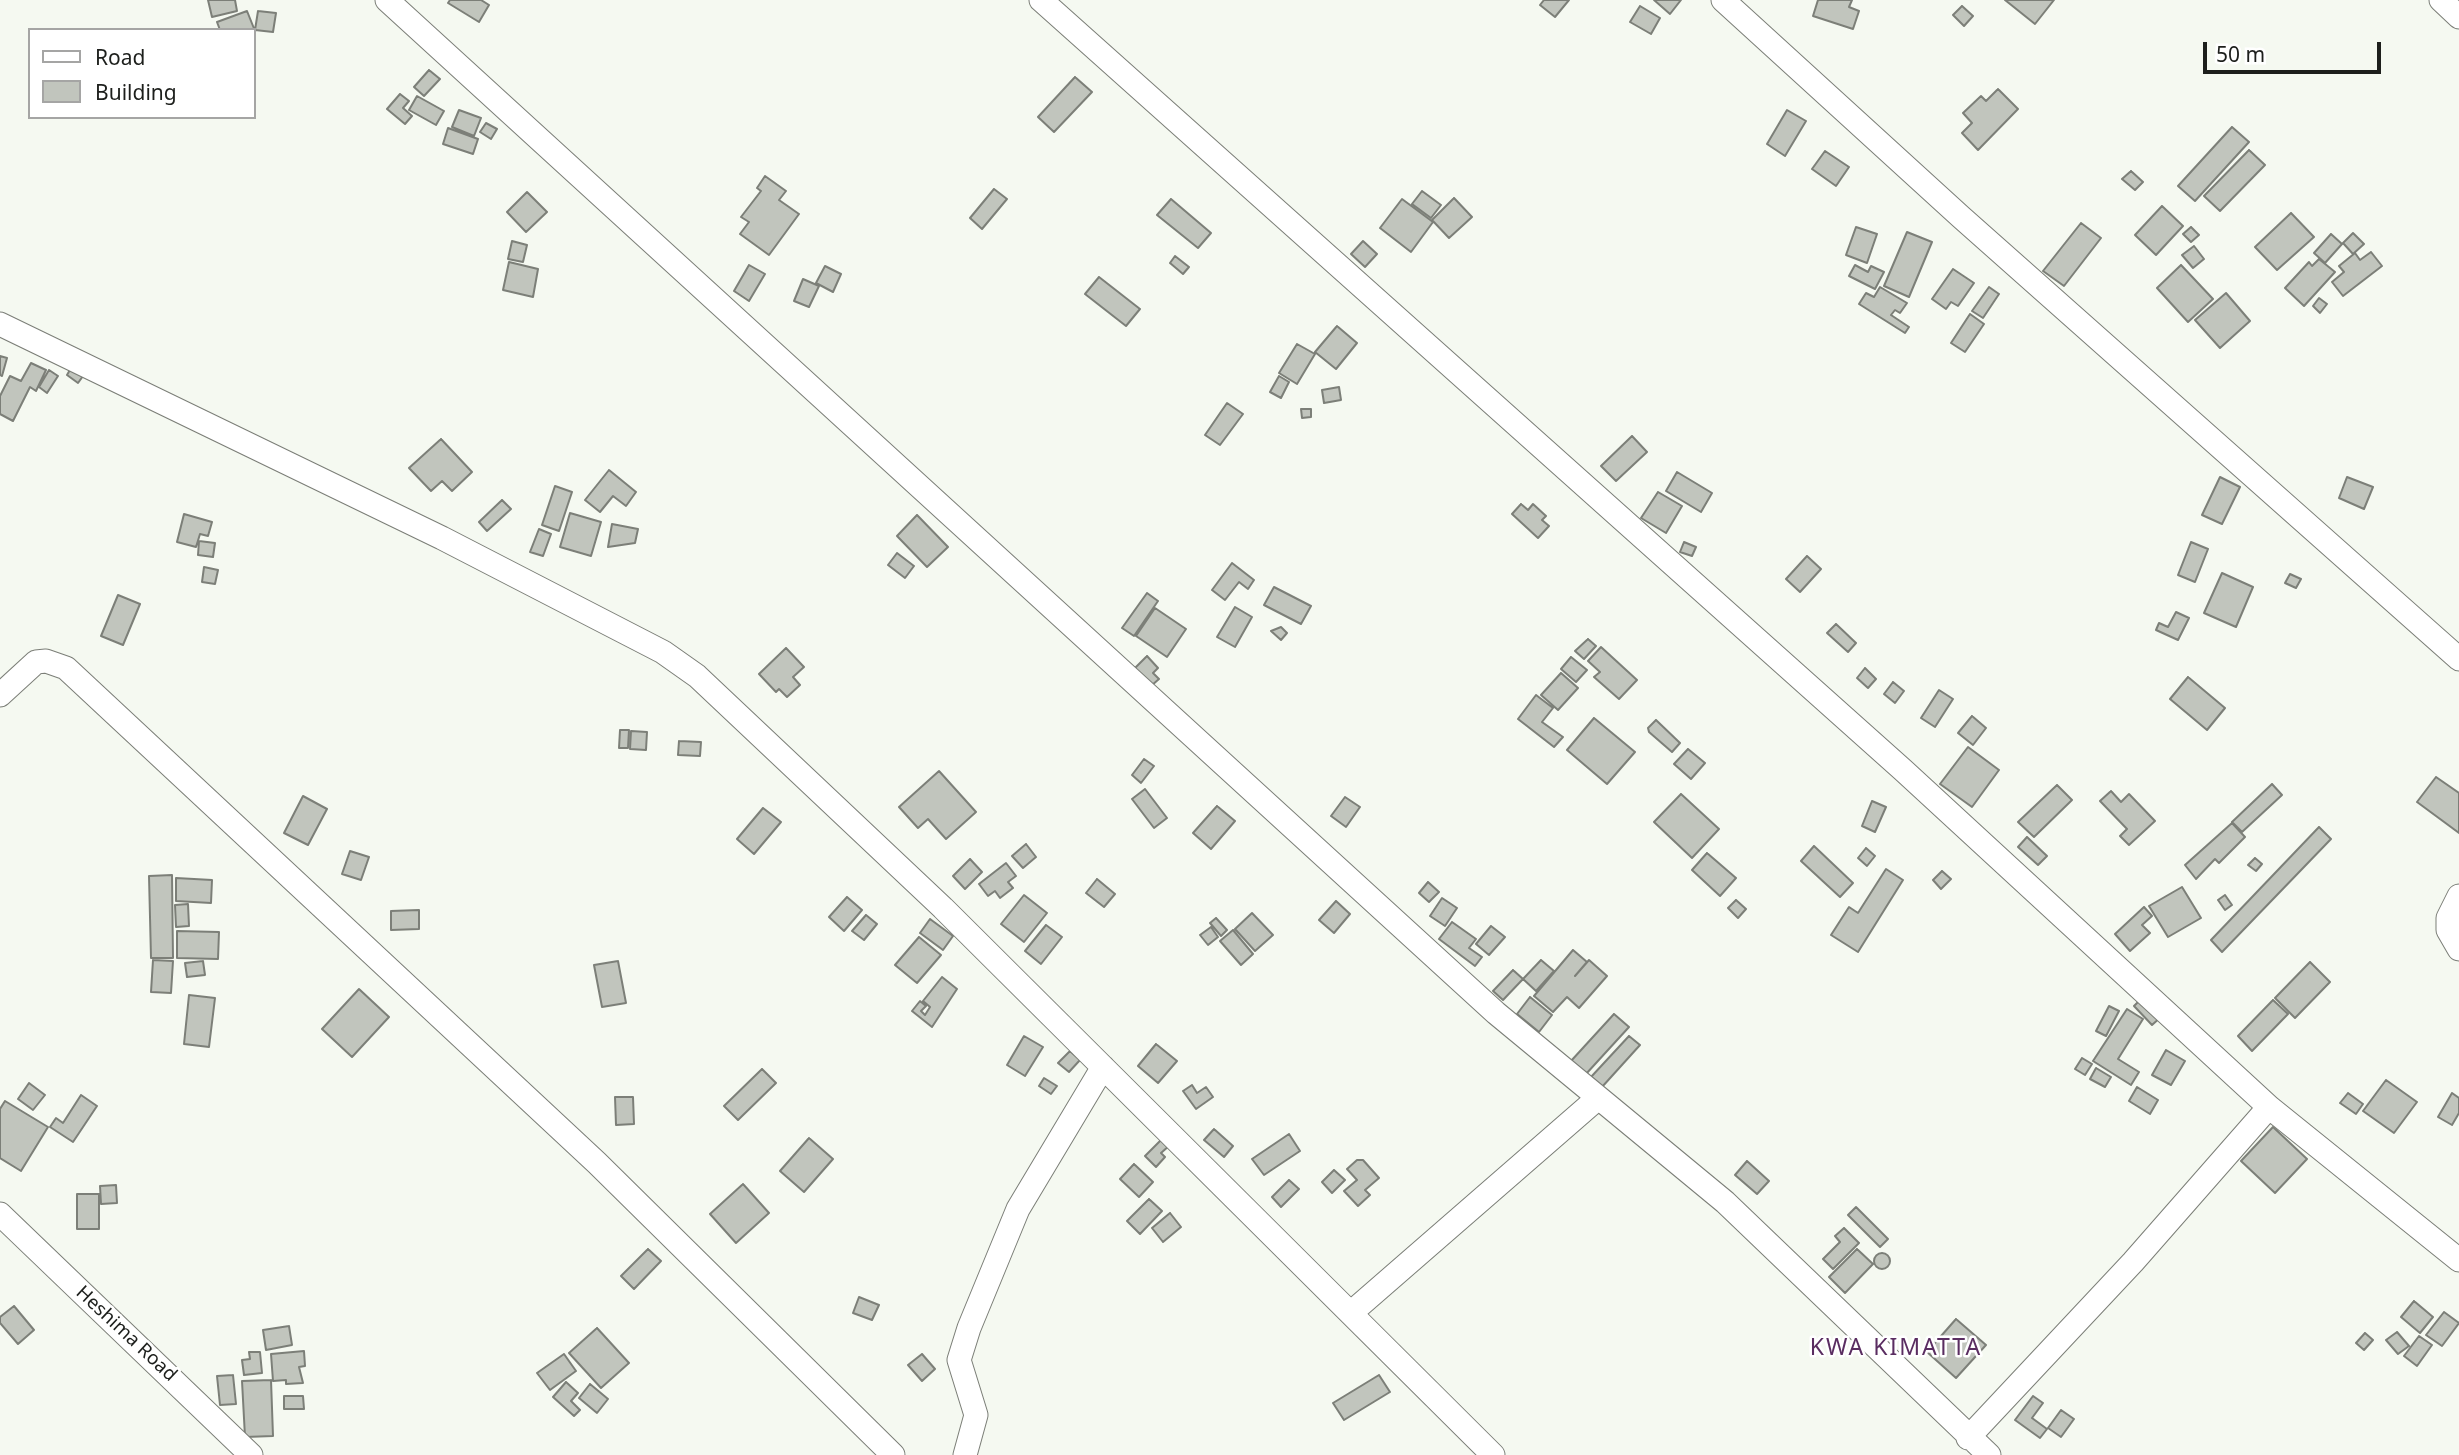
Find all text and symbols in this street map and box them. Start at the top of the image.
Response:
legend [28,28,256,119]
scale bar [2207,28,2386,72]
text: 50 m [2216,40,2265,68]
text: Road [95,43,145,71]
text: Building [95,78,177,106]
street label: Heshima Road [71,1281,181,1387]
district label: KWA KIMATTA [1811,1334,1981,1362]

